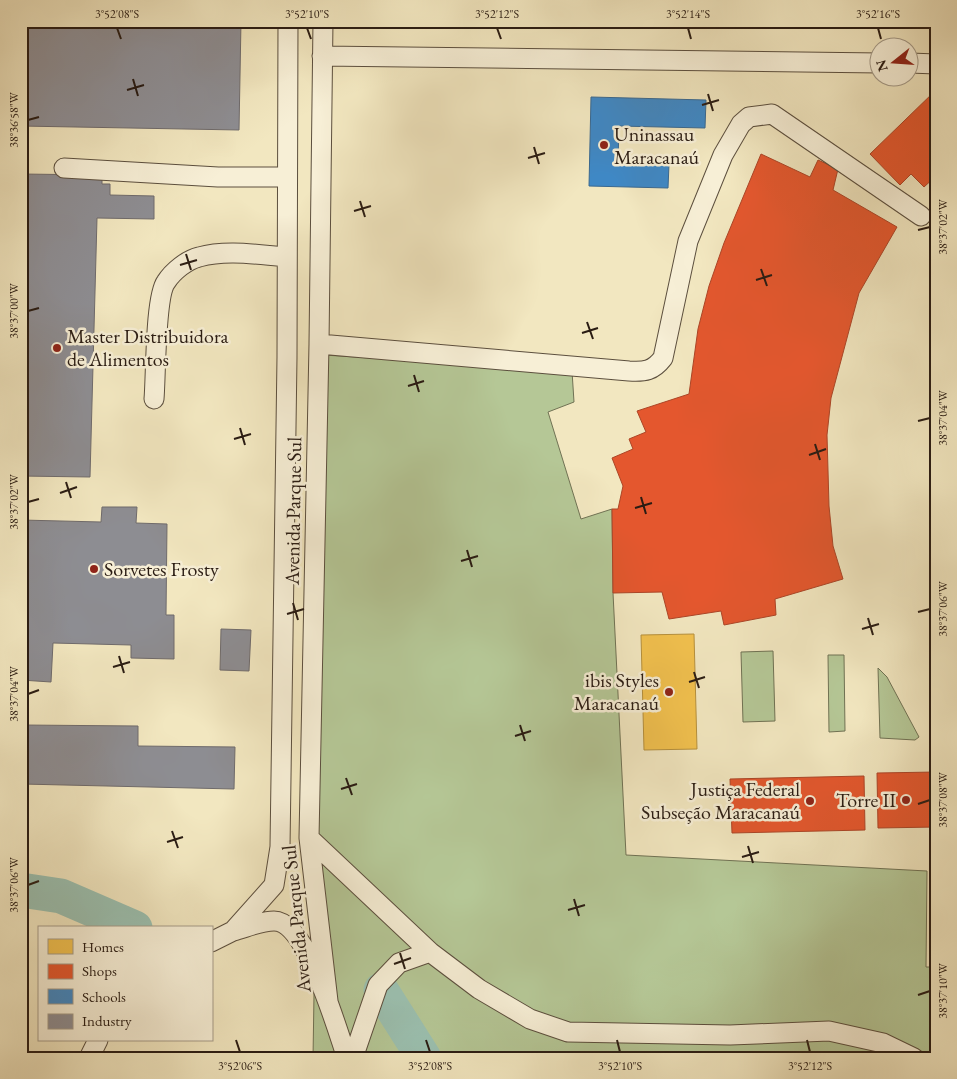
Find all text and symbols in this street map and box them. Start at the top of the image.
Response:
text: 3°52'08"S [95,6,140,22]
text: 3°52'10"S [285,6,330,22]
text: 3°52'12"S [475,6,520,22]
text: 3°52'14"S [666,6,711,22]
text: 3°52'16"S [856,6,901,22]
north arrow [870,38,920,88]
text: N [871,57,892,74]
text: 38°36'58"W [6,91,22,148]
place label: Uninassau Maracanaú [614,121,700,170]
marker: Uninassau Maracanaú [598,139,610,151]
text: 38°37'02"W [935,198,951,255]
text: 38°37'00"W [6,282,22,339]
place label: Master Distribuidora de Alimentos [67,323,229,372]
marker: Master Distribuidora de Alimentos [51,342,63,354]
text: 38°37'04"W [935,389,951,446]
street label: Avenida Parque Sul [279,436,307,586]
text: 38°37'02"W [6,473,22,530]
place label: Sorvetes Frosty [104,556,219,582]
marker: Sorvetes Frosty [88,563,100,575]
text: 38°37'06"W [935,580,951,637]
text: 38°37'04"W [6,665,22,722]
place label: ibis Styles Maracanaú [574,667,659,716]
marker: ibis Styles Maracanaú [663,686,675,698]
text: 38°37'08"W [935,771,951,828]
place label: Justiça Federal Subseção Maracanaú [641,776,800,825]
place label: Torre II [836,787,896,813]
marker: Torre II [900,794,912,806]
marker: Justiça Federal Subseção Maracanaú [804,795,816,807]
street label: Avenida Parque Sul [275,844,317,995]
text: 38°37'06"W [6,856,22,913]
legend [38,926,212,1042]
text: Homes [82,937,124,956]
text: Shops [82,961,117,980]
text: 38°37'10"W [935,962,951,1019]
text: Schools [82,987,126,1006]
text: Industry [82,1011,132,1030]
text: 3°52'06"S [218,1058,263,1074]
text: 3°52'08"S [408,1058,453,1074]
text: 3°52'10"S [598,1058,643,1074]
text: 3°52'12"S [788,1058,833,1074]

